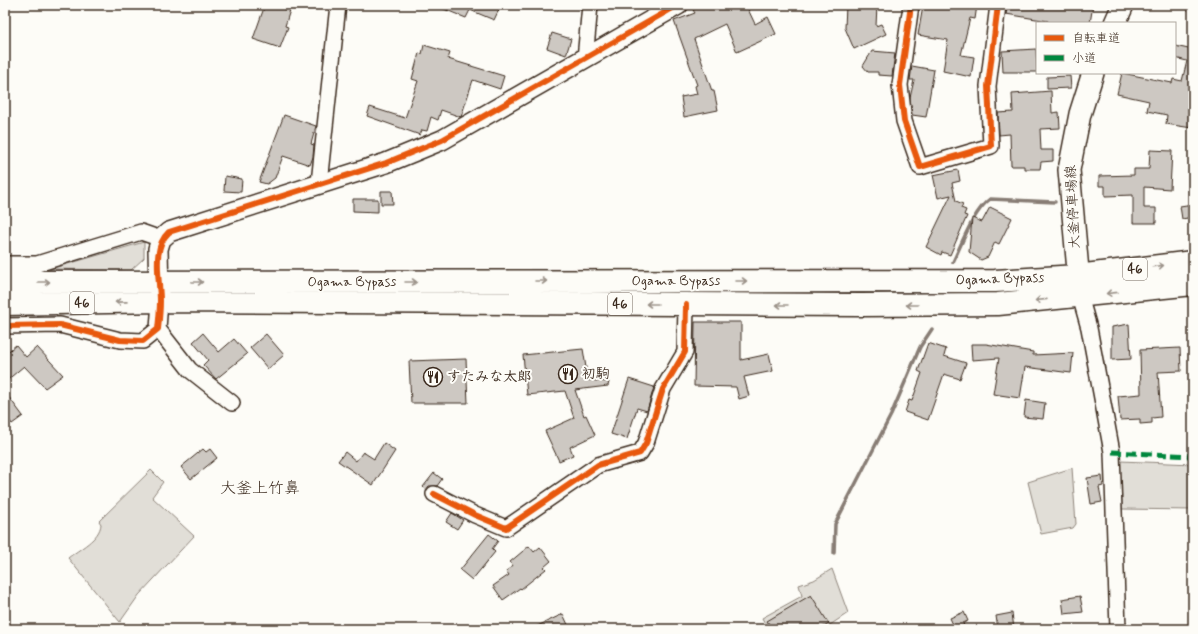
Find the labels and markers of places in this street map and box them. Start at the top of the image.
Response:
restaurant icon: 初駒 [557,363,579,385]
place label: 初駒 [582,365,610,383]
restaurant icon: すたみな太郎 [422,366,444,388]
place label: すたみな太郎 [447,368,531,386]

